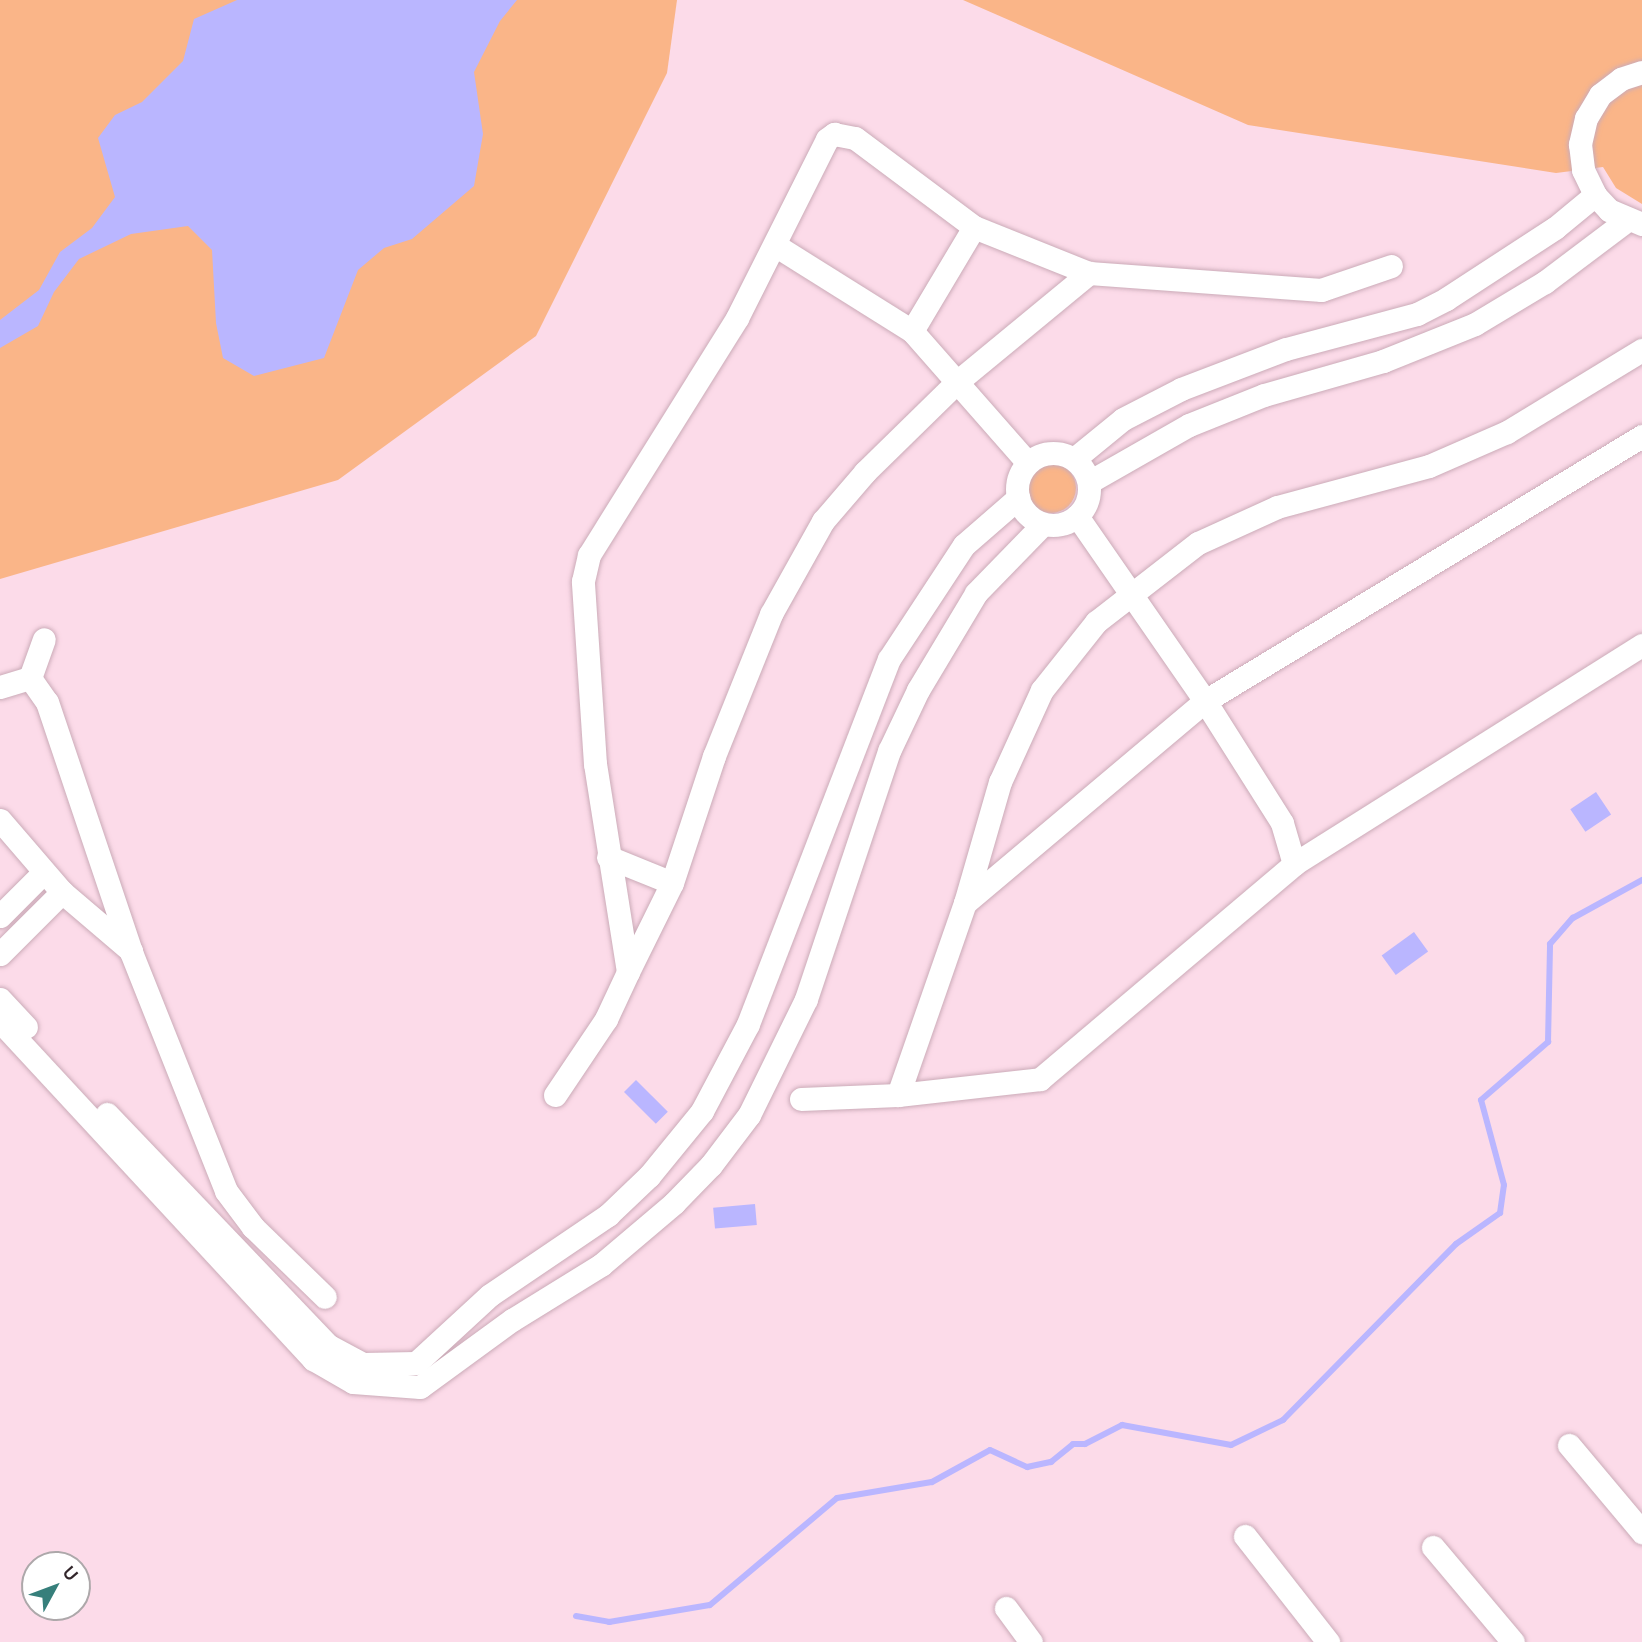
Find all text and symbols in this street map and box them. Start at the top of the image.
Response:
north arrow [21,1551,91,1621]
text: U [58,1561,83,1586]

